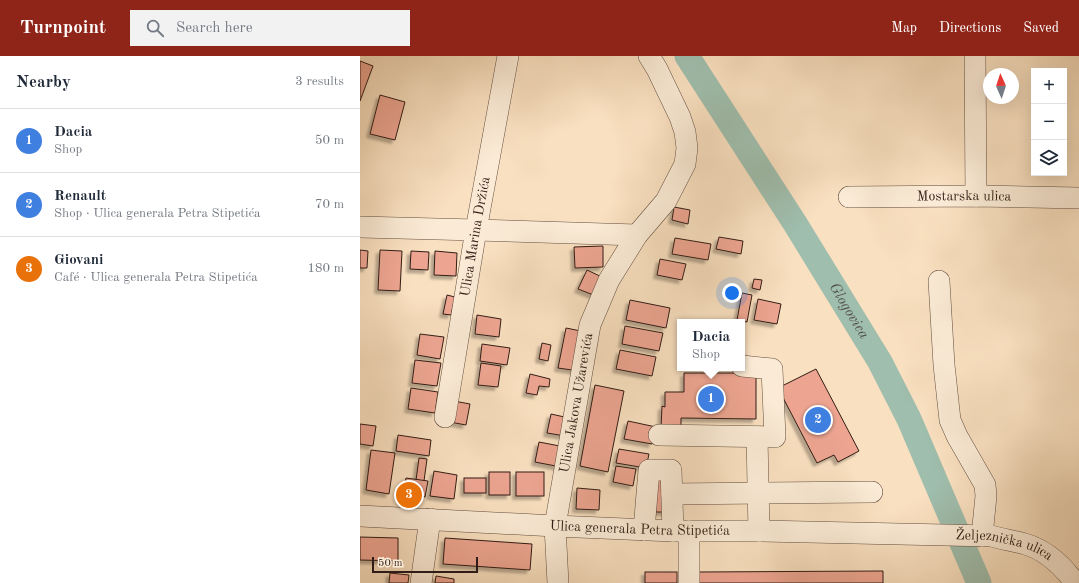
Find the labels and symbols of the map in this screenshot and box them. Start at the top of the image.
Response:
north arrow [983,68,1019,104]
street label: Ulica Marina Držića [458,175,493,298]
street label: Mostarska ulica [917,189,1012,204]
water label: Glogovica [826,280,872,342]
your location [722,283,742,303]
street label: Ulica Jakova Užarevića [557,332,596,474]
pin: 1 [698,384,724,414]
pin: 2 [805,405,831,435]
pin: 3 [396,480,422,510]
street label: Ulica generala Petra Stipetića [549,519,730,538]
street label: Željeznička ulica [955,525,1055,563]
scale bar [372,555,478,574]

